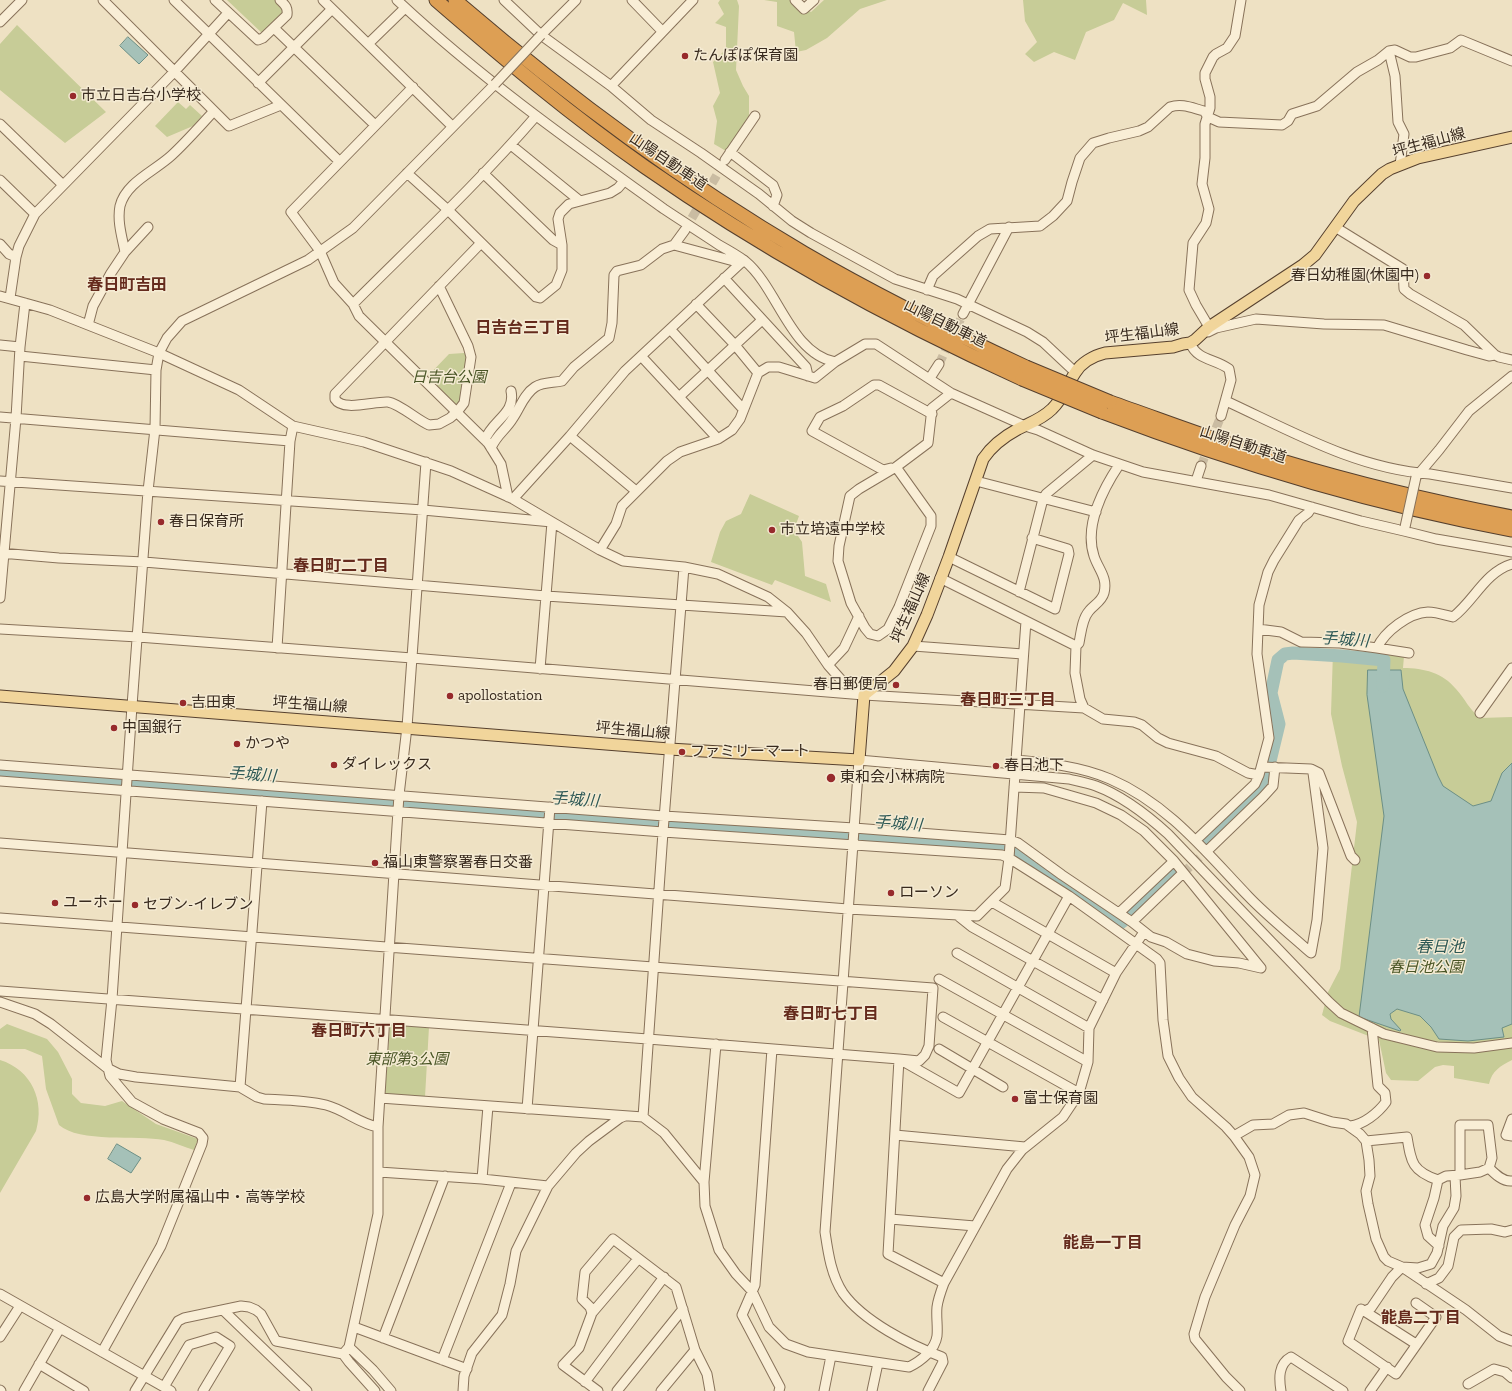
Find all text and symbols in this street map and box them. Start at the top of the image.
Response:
place label: たんぽぽ保育園 [693,47,798,65]
marker: たんぽぽ保育園 [680,51,690,61]
place label: 市立日吉台小学校 [81,87,201,105]
marker: 市立日吉台小学校 [68,91,78,101]
street label: 坪生福山線 [1390,125,1468,161]
street label: 山陽自動車道 [626,129,710,195]
place label: 春日幼稚園(休園中) [1291,267,1419,285]
marker: 春日幼稚園(休園中) [1422,271,1432,281]
district label: 春日町吉田 [87,275,167,295]
street label: 山陽自動車道 [901,296,989,352]
district label: 日吉台三丁目 [475,318,571,338]
street label: 坪生福山線 [1104,320,1180,348]
park label: 日吉台公園 [412,369,486,387]
street label: 山陽自動車道 [1197,423,1289,467]
place label: 春日保育所 [169,513,244,531]
marker: 春日保育所 [156,517,166,527]
place label: 市立培遠中学校 [780,521,885,539]
marker: 市立培遠中学校 [767,525,777,535]
district label: 春日町二丁目 [293,556,389,576]
street label: 坪生福山線 [888,570,934,646]
water label: 手城川 [1320,629,1370,651]
place label: 春日郵便局 [813,676,888,694]
marker: 春日郵便局 [891,680,901,690]
place label: apollostation [458,687,542,705]
district label: 春日町三丁目 [960,690,1056,710]
marker: apollostation [445,691,455,701]
street label: 坪生福山線 [272,693,348,717]
place label: 吉田東 [191,694,236,712]
marker: 吉田東 [178,698,188,708]
place label: 中国銀行 [122,719,182,737]
street label: 坪生福山線 [595,719,671,743]
marker: 中国銀行 [109,723,119,733]
place label: かつや [245,735,290,753]
marker: かつや [232,739,242,749]
place label: ファミリーマート [690,743,810,761]
marker: ファミリーマート [677,747,687,757]
place label: ダイレックス [342,756,432,774]
place label: 春日池下 [1004,757,1064,775]
marker: ダイレックス [329,760,339,770]
marker: 春日池下 [991,761,1001,771]
water label: 手城川 [227,764,277,786]
place label: 東和会小林病院 [840,769,945,787]
marker: 東和会小林病院 [825,772,837,784]
water label: 手城川 [550,789,600,811]
water label: 手城川 [873,813,923,835]
place label: 福山東警察署春日交番 [383,854,533,872]
marker: 福山東警察署春日交番 [370,858,380,868]
place label: ローソン [899,884,959,902]
marker: ローソン [886,888,896,898]
place label: ユーホー [63,894,123,912]
place label: セブン-イレブン [143,896,253,914]
marker: ユーホー [50,898,60,908]
marker: セブン-イレブン [130,900,140,910]
water label: 春日池 [1416,937,1464,957]
park label: 春日池公園 [1389,959,1463,977]
district label: 春日町七丁目 [783,1004,879,1024]
district label: 春日町六丁目 [311,1021,407,1041]
park label: 東部第3公園 [366,1051,448,1069]
place label: 富士保育園 [1023,1090,1098,1108]
marker: 富士保育園 [1010,1094,1020,1104]
place label: 広島大学附属福山中・高等学校 [95,1189,305,1207]
marker: 広島大学附属福山中・高等学校 [82,1193,92,1203]
district label: 能島一丁目 [1063,1233,1143,1253]
district label: 能島二丁目 [1381,1308,1461,1328]

